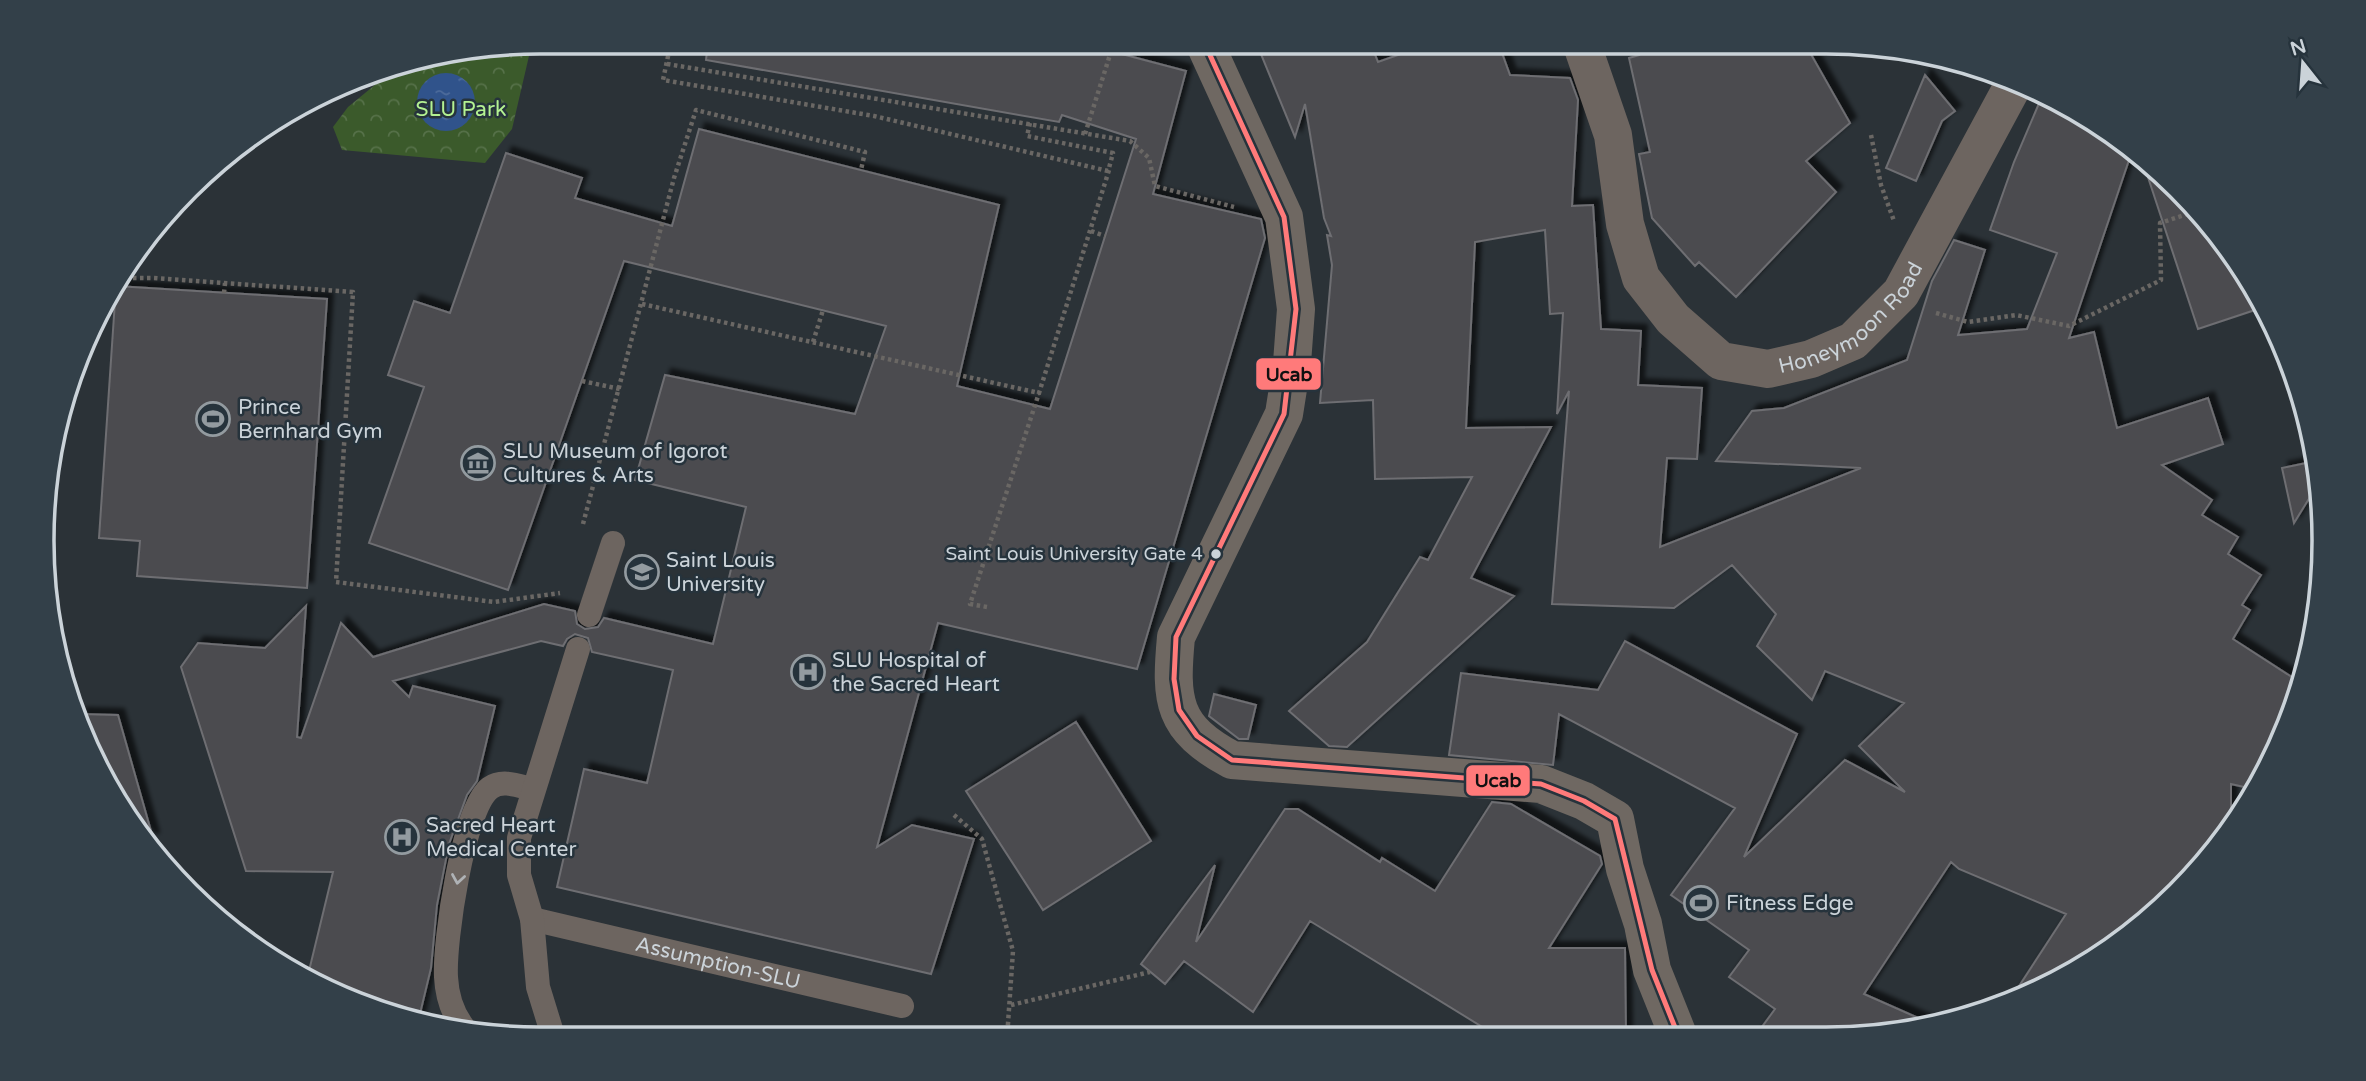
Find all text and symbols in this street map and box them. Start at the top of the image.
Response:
north arrow [2268,28,2338,98]
text: N [2288,35,2309,60]
park label: SLU Park [416,97,506,122]
street label: Honeymoon Road [1776,258,1928,379]
line badge: Ucab [1255,357,1322,391]
text: Ucab [1266,364,1312,386]
place label: Prince Bernhard Gym [238,395,383,444]
sports icon: Prince Bernhard Gym [194,400,232,438]
place label: SLU Museum of Igorot Cultures & Arts [503,439,728,488]
museum icon: SLU Museum of Igorot Cultures & Arts [459,444,497,482]
place label: Saint Louis University Gate 4 [945,543,1203,565]
marker: Saint Louis University Gate 4 [1209,547,1223,561]
place label: Saint Louis University [666,548,775,597]
school or university icon: Saint Louis University [623,553,661,591]
place label: SLU Hospital of the Sacred Heart [832,648,1000,697]
hospital icon: SLU Hospital of the Sacred Heart [789,653,827,691]
line badge: Ucab [1465,764,1531,797]
text: Ucab [1475,770,1521,792]
place label: Sacred Heart Medical Center [426,813,577,862]
hospital icon: Sacred Heart Medical Center [383,818,421,856]
one-way arrow [451,873,466,884]
sports icon: Fitness Edge [1682,884,1720,922]
place label: Fitness Edge [1726,891,1854,916]
street label: Assumption-SLU [633,931,803,994]

